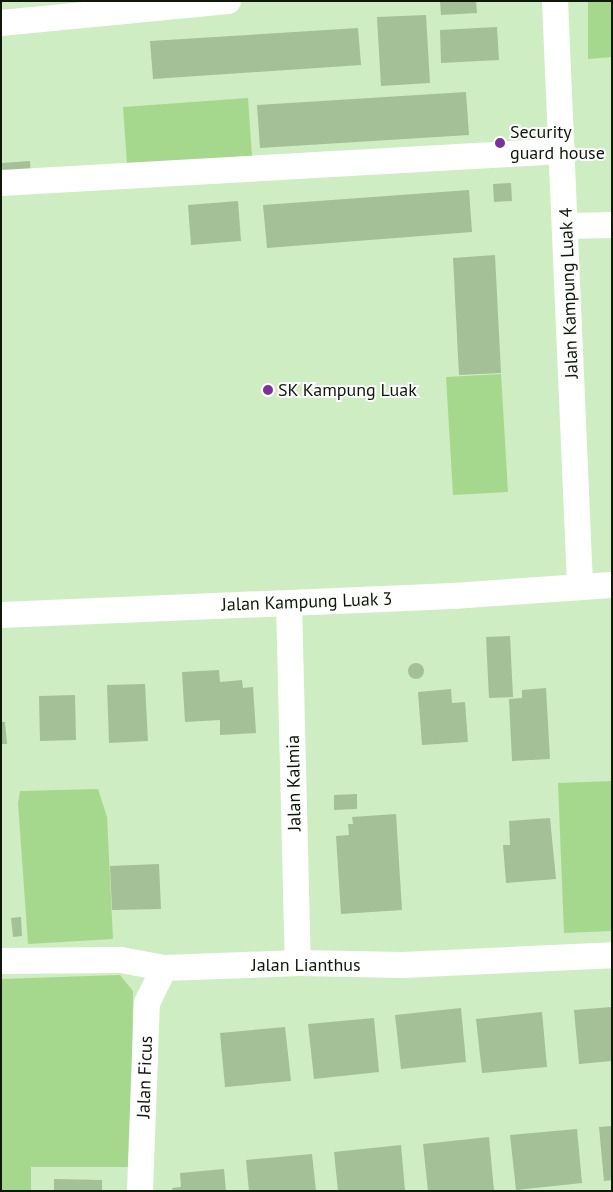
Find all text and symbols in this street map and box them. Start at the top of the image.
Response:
place label: Security guard house [510,122,605,164]
marker: Security guard house [494,137,506,149]
street label: Jalan Kampung Luak 4 [555,207,583,379]
place label: SK Kampung Luak [278,379,417,401]
marker: SK Kampung Luak [262,384,274,396]
street label: Jalan Kampung Luak 3 [221,588,393,616]
street label: Jalan Kalmia [282,735,306,831]
street label: Jalan Lianthus [251,954,361,976]
street label: Jalan Ficus [133,1035,157,1119]

